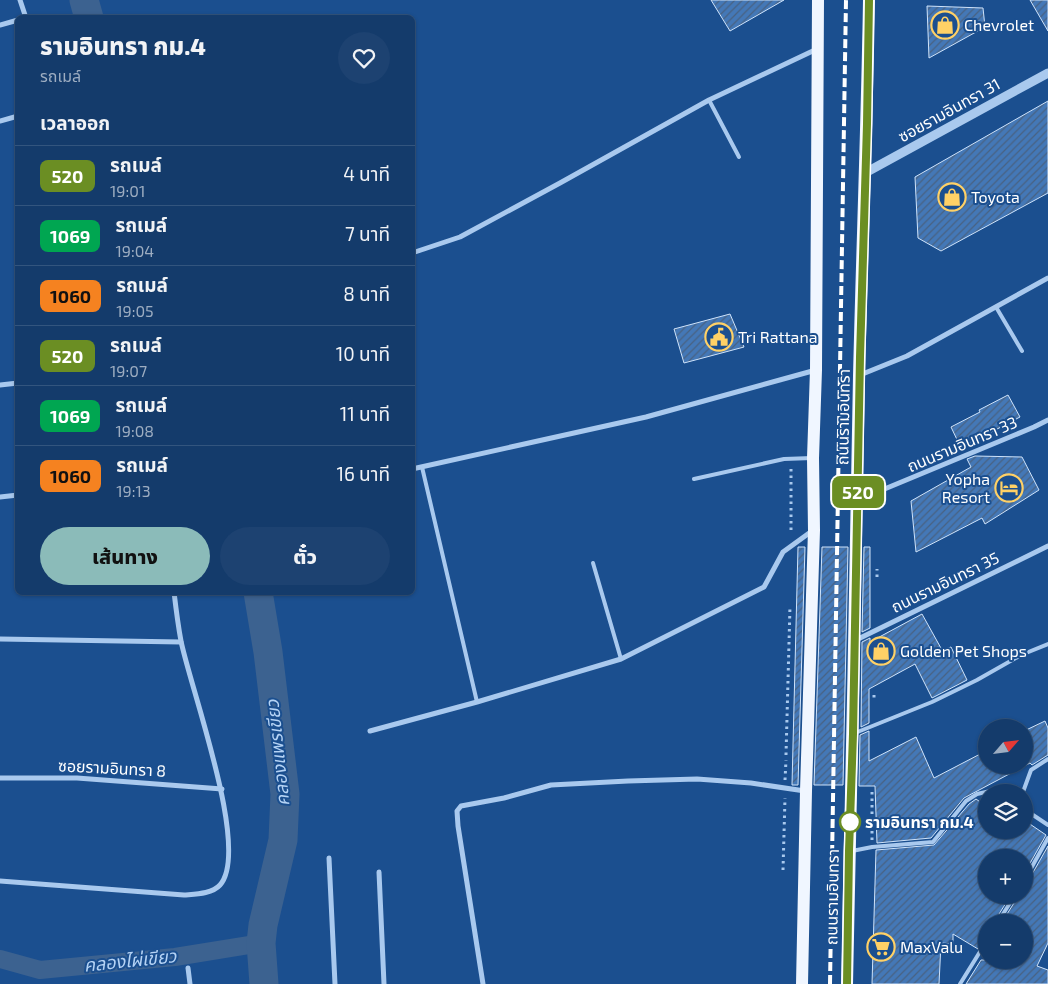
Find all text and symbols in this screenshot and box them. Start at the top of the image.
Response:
shop icon: Chevrolet [930,10,960,40]
place label: Chevrolet [964,15,1034,34]
text: รามอินทรา กม.4 [40,31,206,60]
button: heart [338,32,390,84]
text: รถเมล์ [40,66,81,85]
street label: ซอยรามอินทรา 31 [894,74,1003,145]
text: เวลาออก [40,111,110,134]
text: รถเมล์ [110,153,162,176]
text: 4 นาที [343,162,390,185]
text: 520 [52,165,83,187]
text: 19:01 [110,181,145,200]
shop icon: Toyota [937,182,967,212]
place label: Toyota [971,187,1020,206]
text: รถเมล์ [115,213,167,236]
text: 7 นาที [345,222,390,245]
text: 1069 [50,225,90,247]
text: 19:04 [115,241,154,260]
text: รถเมล์ [116,273,168,296]
text: 8 นาที [343,282,390,305]
text: 1060 [50,285,91,307]
text: 19:05 [116,301,154,320]
public building icon: Tri Rattana [704,322,734,352]
place label: Tri Rattana [738,327,818,346]
text: รถเมล์ [110,333,162,356]
text: 10 นาที [336,342,390,365]
text: 520 [52,345,83,367]
text: 19:07 [110,361,147,380]
street label: ถนนรามอินทรา [832,369,853,465]
text: รถเมล์ [115,393,167,416]
text: 11 นาที [340,402,390,425]
text: 1069 [50,405,90,427]
street label: ถนนรามอินทรา 33 [904,412,1020,475]
text: 19:08 [115,421,154,440]
text: รถเมล์ [116,453,168,476]
text: 16 นาที [336,462,390,485]
text: 1060 [50,465,91,487]
place label: Yopha Resort [942,469,990,506]
hotel icon: Yopha Resort [994,473,1024,503]
line badge: 520 [829,476,887,508]
text: 19:13 [116,481,151,500]
text: 520 [842,481,874,503]
button: เส้นทาง [40,527,210,585]
button: ตั๋ว [220,527,390,585]
street label: ถนนรามอินทรา 35 [888,547,1002,616]
shop icon: Golden Pet Shops [866,636,896,666]
place label: Golden Pet Shops [900,641,1027,660]
water label: คลองแพรเขียว [260,698,294,807]
north arrow [978,719,1032,774]
map controls [978,719,1033,969]
street label: ซอยรามอินทรา 8 [58,755,166,780]
button: layers [978,784,1033,839]
marker: รามอินทรา กม.4 [839,811,861,833]
place label: รามอินทรา กม.4 [865,812,974,831]
street label: ถนนรามอินทรา [821,849,842,945]
button: + [978,849,1033,904]
button: − [978,914,1033,969]
supermarket icon: MaxValu [866,932,896,962]
place label: MaxValu [900,937,963,956]
water label: คลองไผ่เขียว [83,944,178,976]

